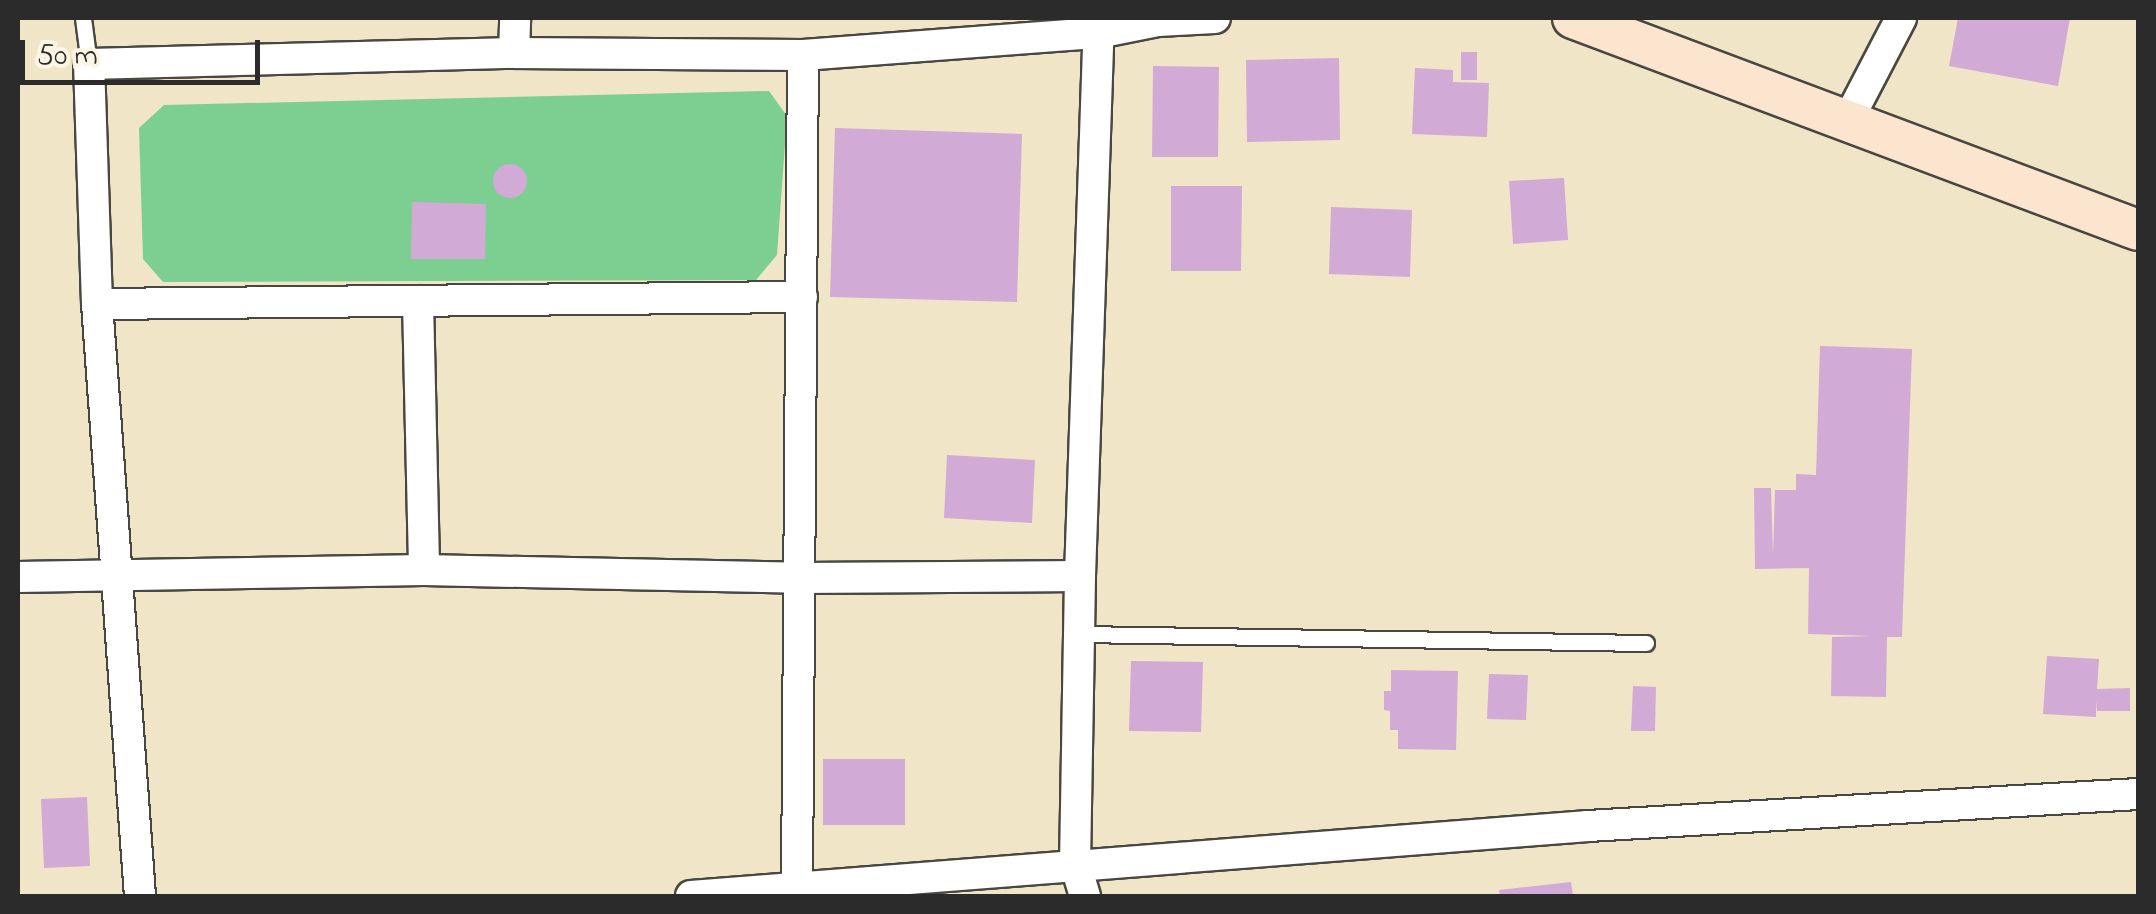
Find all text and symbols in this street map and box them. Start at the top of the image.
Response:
scale bar [25,20,265,82]
text: 50 m [37,35,98,79]

